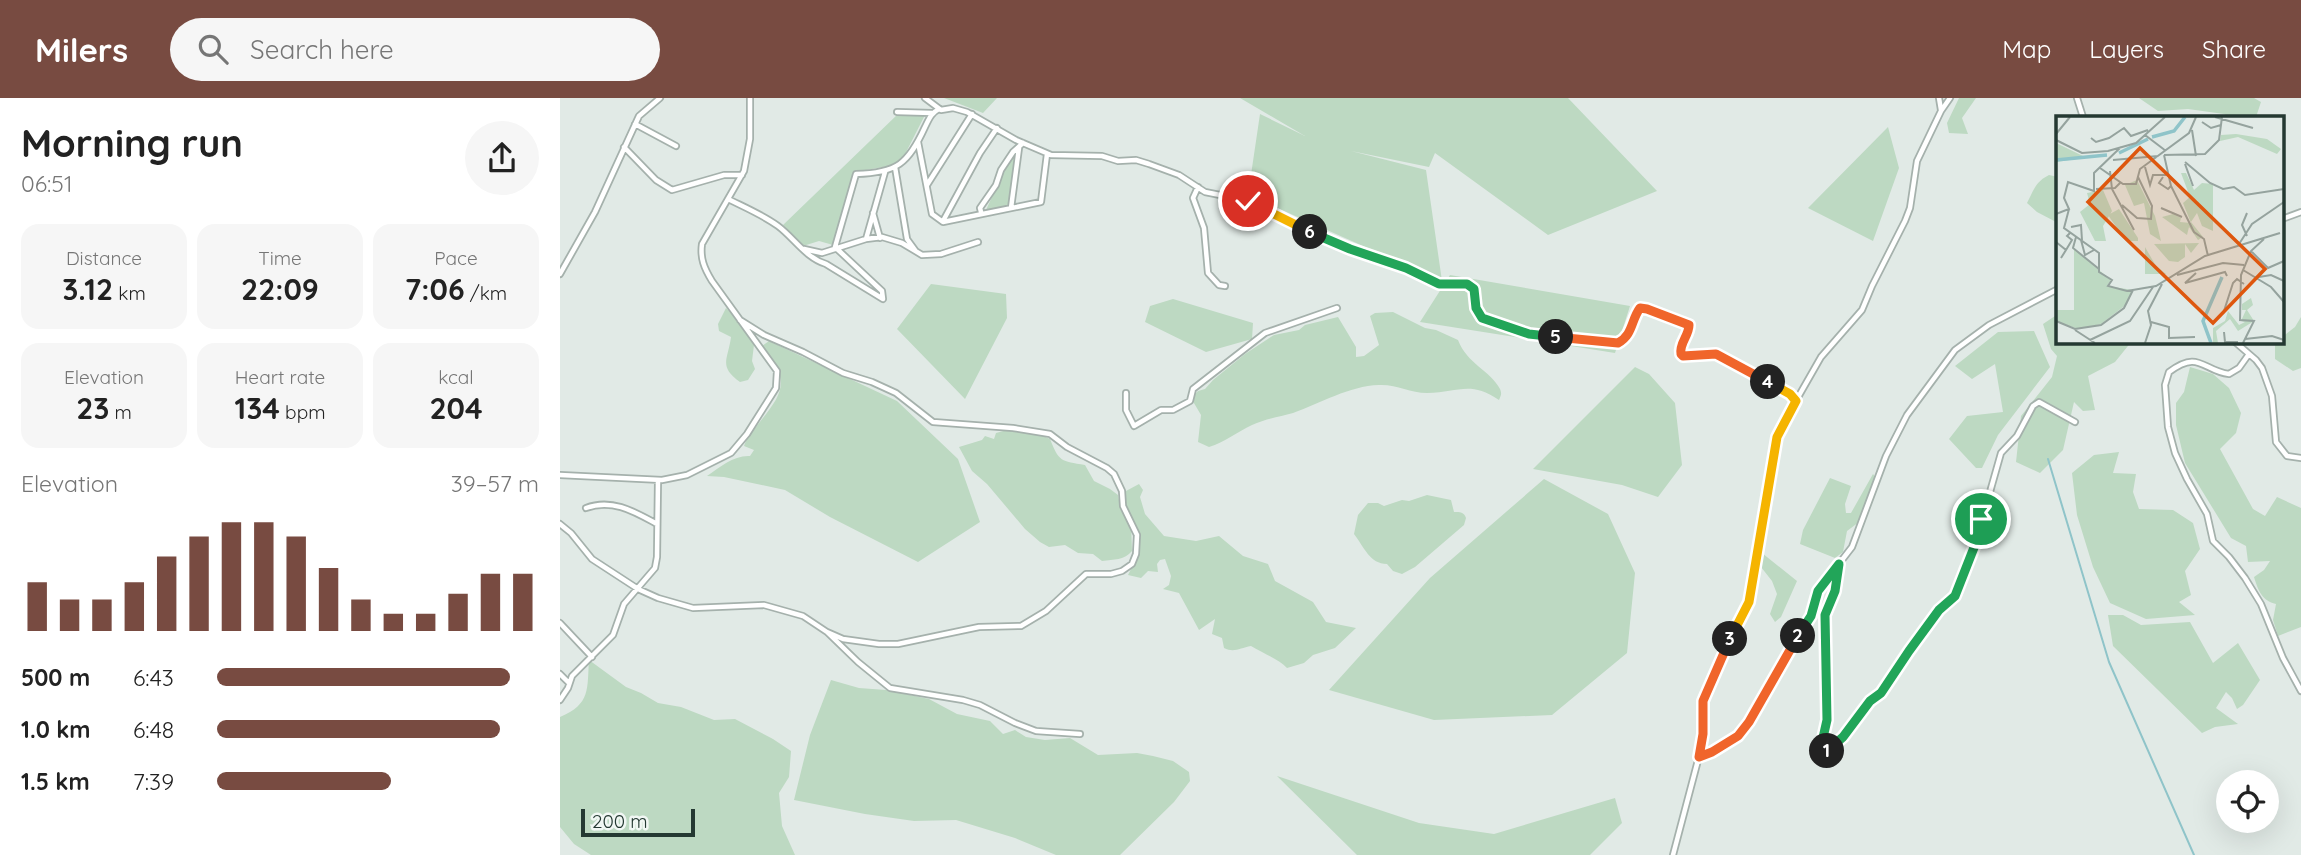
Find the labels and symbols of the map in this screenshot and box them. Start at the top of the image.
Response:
inset map [2056,116,2284,343]
pin [1218,171,1278,231]
pin: 6 [1292,214,1328,250]
pin: 5 [1538,320,1574,354]
pin: 4 [1750,364,1786,400]
pin [1951,489,2011,549]
pin: 2 [1780,618,1816,654]
pin: 3 [1712,622,1748,656]
pin: 1 [1810,734,1844,768]
scale bar [581,806,695,838]

